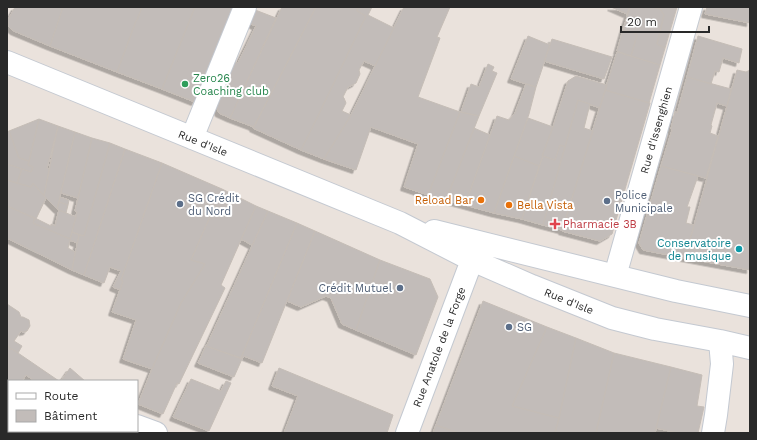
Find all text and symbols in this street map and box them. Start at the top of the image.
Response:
scale bar [621,8,709,34]
text: 20 m [627,15,657,29]
place label: Zero26 Coaching club [193,72,269,98]
marker: Zero26 Coaching club [180,79,190,89]
street label: Rue d'Issenghien [638,85,675,175]
street label: Rue d'Isle [176,128,229,159]
place label: Police Municipale [615,189,673,215]
place label: SG Crédit du Nord [188,192,240,218]
place label: Reload Bar [415,194,474,207]
marker: Reload Bar [476,195,486,205]
marker: Police Municipale [602,196,612,206]
marker: SG Crédit du Nord [175,199,185,209]
place label: Bella Vista [517,199,573,212]
marker: Bella Vista [504,200,514,210]
place label: Pharmacie 3B [563,218,637,231]
marker: Pharmacie 3B [550,219,560,229]
place label: Conservatoire de musique [657,237,731,263]
marker: Conservatoire de musique [734,244,744,254]
place label: Crédit Mutuel [318,282,393,295]
marker: Crédit Mutuel [395,283,405,293]
street label: Rue Anatole de la Forge [411,285,468,409]
street label: Rue d'Isle [542,286,595,317]
place label: SG [517,321,532,334]
marker: SG [504,322,514,332]
legend [8,380,138,432]
text: Route [44,389,78,403]
text: Bâtiment [44,409,97,423]

